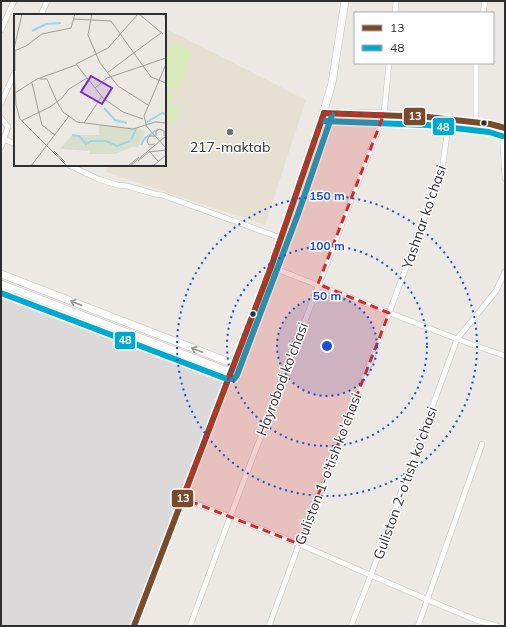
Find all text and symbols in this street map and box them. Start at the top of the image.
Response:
legend [354,12,494,64]
inset map [14,14,166,166]
text: 13 [390,20,404,35]
text: 48 [390,40,404,55]
line badge: 13 [403,107,426,126]
text: 13 [408,109,422,123]
line badge: 48 [432,117,455,136]
unlabelled marker [479,118,489,128]
text: 48 [436,120,450,134]
marker: 217-maktab [225,127,235,137]
place label: 217-maktab [190,138,270,156]
street label: Yashnar ko'chasi [398,163,450,272]
text: 150 m [309,188,345,203]
text: 100 m [309,238,345,253]
text: 50 m [313,288,341,303]
one-way arrow [70,299,82,306]
unlabelled marker [248,309,258,319]
street label: Hayrobod ko'chasi [252,320,312,438]
line badge: 48 [114,331,136,350]
text: 48 [118,333,132,347]
centre of rings [320,339,334,353]
one-way arrow [192,346,204,354]
street label: Guliston 1-o'tish ko'chasi [291,391,365,547]
street label: Guliston 2-o'tish ko'chasi [369,404,441,562]
line badge: 13 [171,489,194,508]
text: 13 [176,491,190,505]

